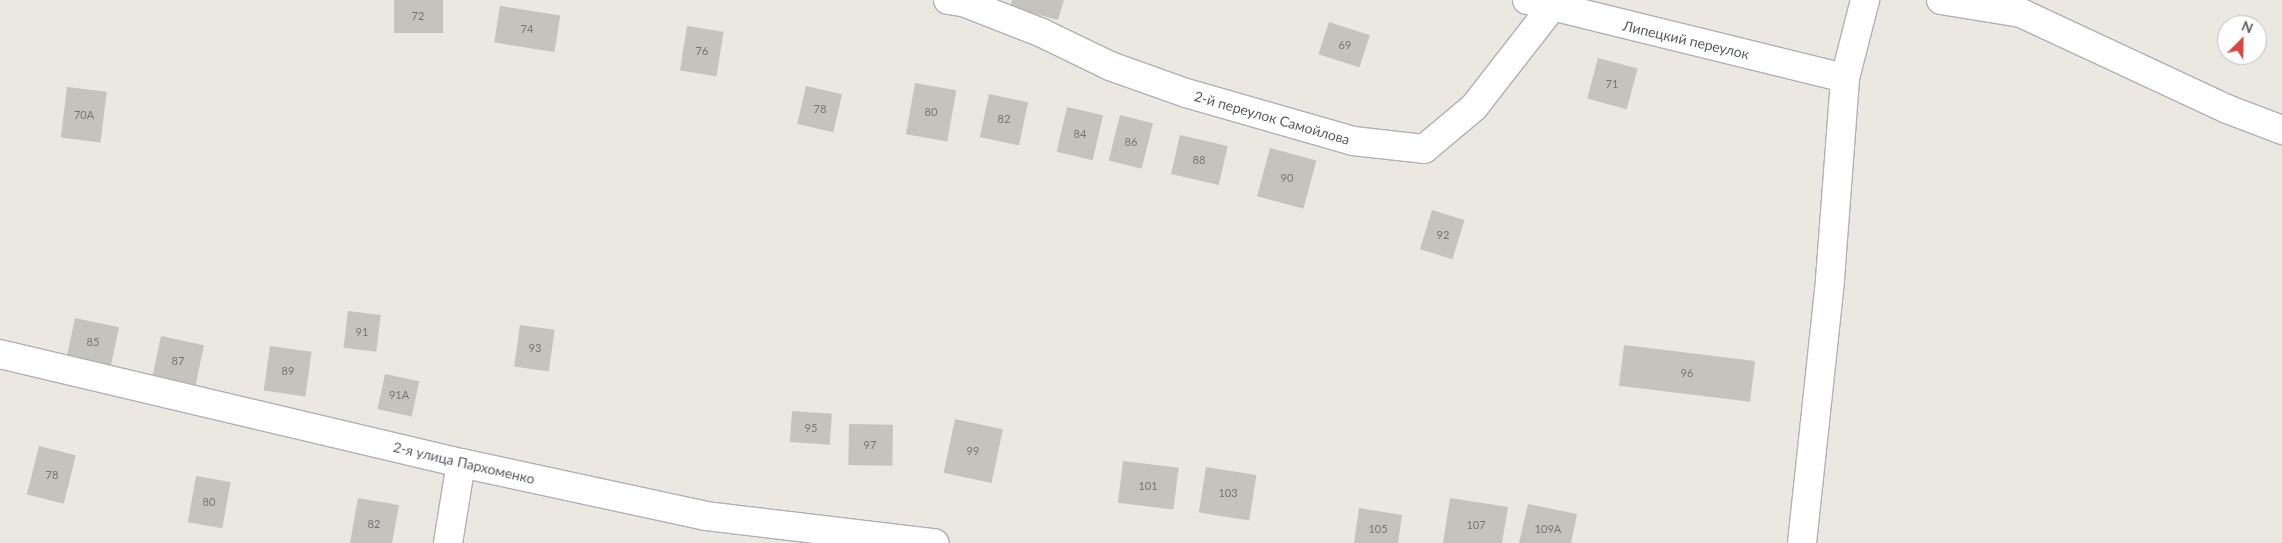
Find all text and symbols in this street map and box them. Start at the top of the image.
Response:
house number: 72 [412,9,424,23]
north arrow [2217,15,2267,65]
street label: Липецкий переулок [1621,17,1751,63]
text: N [2239,17,2256,37]
house number: 74 [521,22,533,36]
house number: 69 [1339,38,1351,52]
house number: 76 [696,44,708,58]
house number: 71 [1606,77,1618,91]
street label: 2-й переулок Самойлова [1192,88,1352,148]
house number: 78 [814,102,826,116]
house number: 80 [925,105,937,119]
house number: 70А [74,108,94,122]
house number: 82 [998,112,1010,126]
house number: 84 [1074,127,1086,141]
house number: 86 [1125,135,1137,149]
house number: 88 [1193,153,1205,167]
house number: 90 [1281,171,1293,185]
house number: 92 [1437,228,1449,242]
house number: 91 [356,325,368,339]
house number: 85 [87,335,99,349]
house number: 93 [529,341,541,355]
house number: 87 [172,354,184,368]
house number: 89 [282,364,294,378]
house number: 96 [1681,366,1693,380]
house number: 91А [389,388,409,402]
house number: 95 [805,421,817,435]
house number: 97 [864,438,876,452]
street label: 2-я улица Пархоменко [392,439,536,487]
house number: 99 [967,444,979,458]
house number: 78 [46,468,58,482]
house number: 101 [1138,479,1158,493]
house number: 103 [1218,486,1238,500]
house number: 80 [203,495,215,509]
house number: 82 [368,517,380,531]
house number: 107 [1466,518,1486,532]
house number: 105 [1368,522,1388,536]
house number: 109А [1535,522,1561,536]

